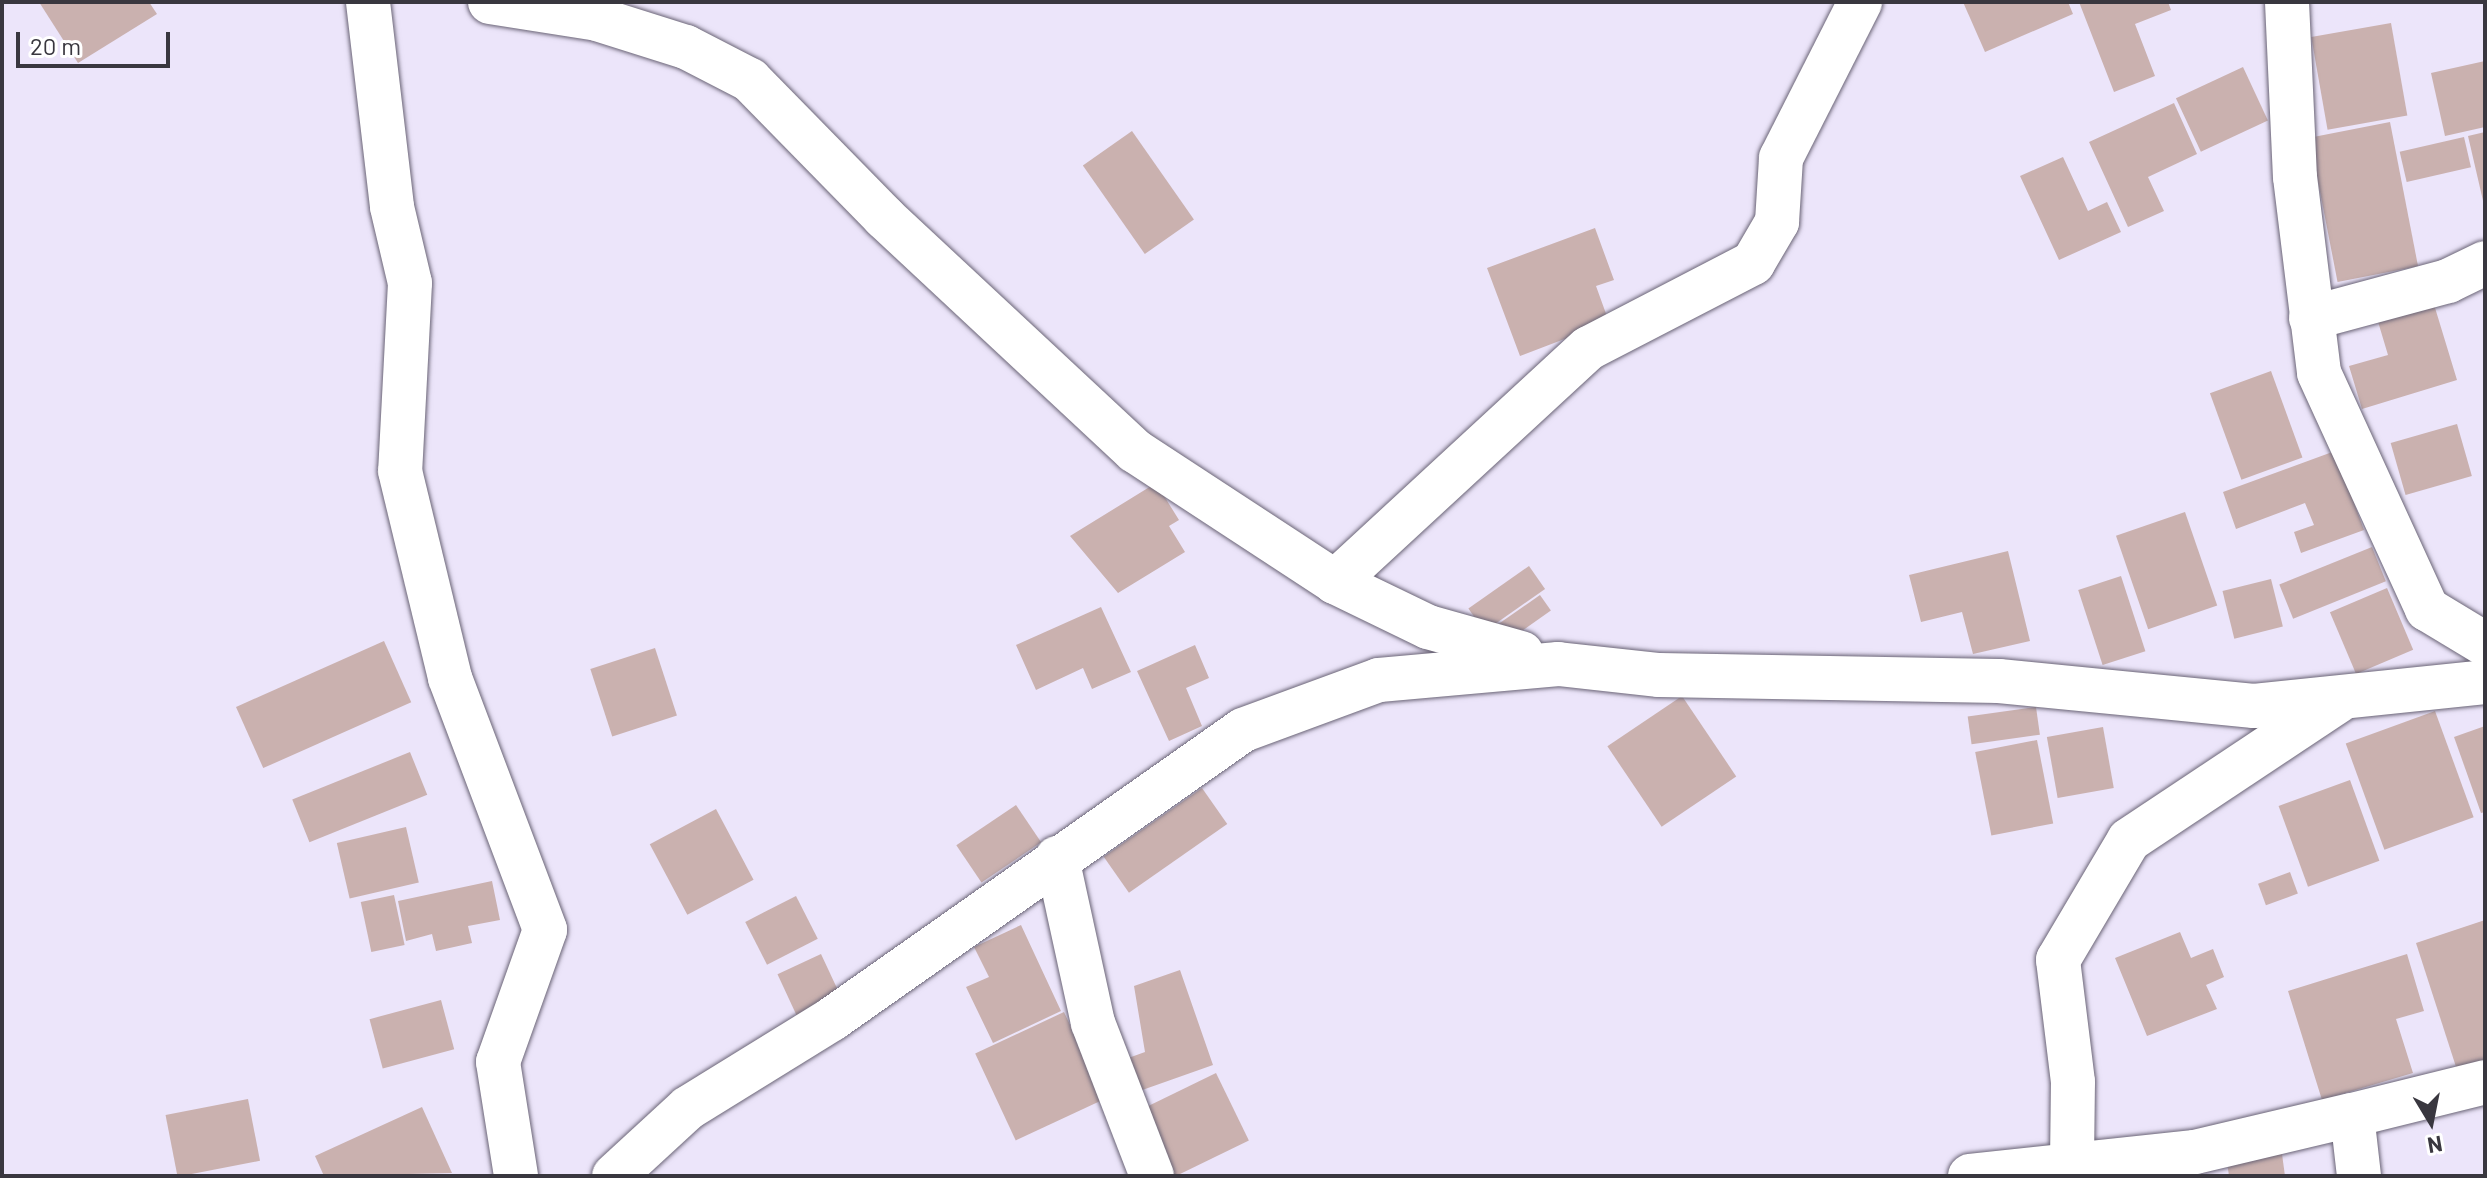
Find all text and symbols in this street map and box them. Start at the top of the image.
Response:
scale bar [20,16,174,66]
text: 20 m [30,31,81,60]
north arrow [2391,1082,2471,1162]
text: N [2426,1132,2445,1160]

